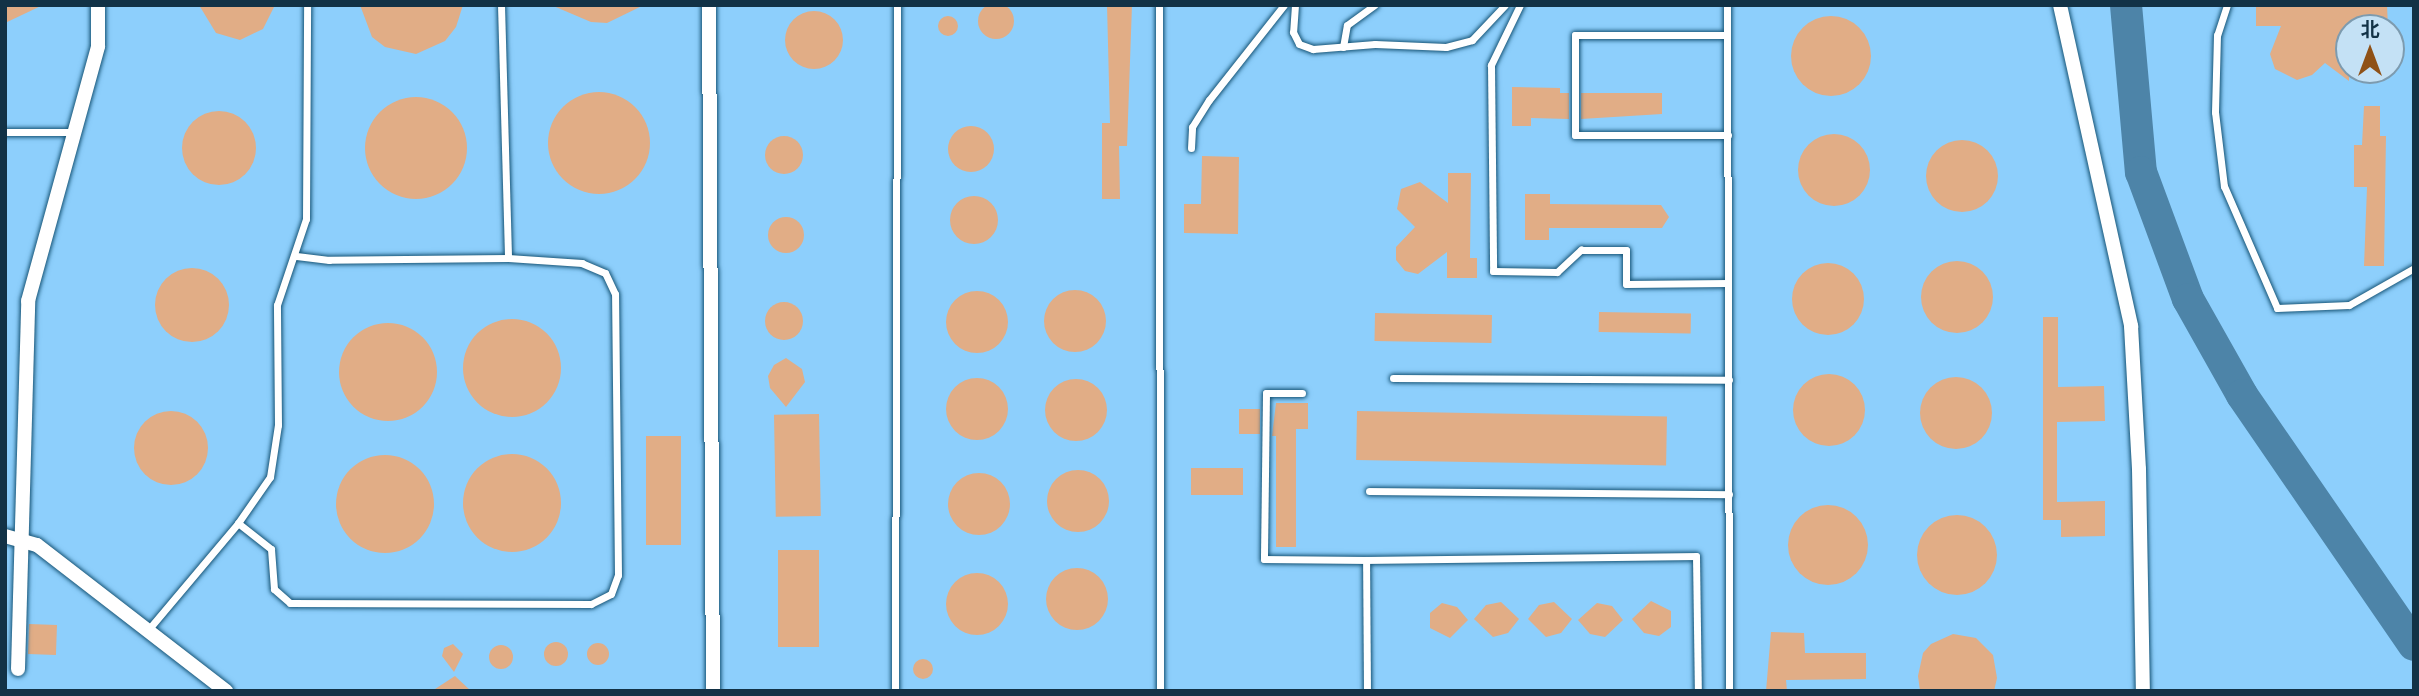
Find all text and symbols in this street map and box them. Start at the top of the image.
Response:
north arrow [2335,14,2405,84]
text: 北 [2360,18,2380,41]

